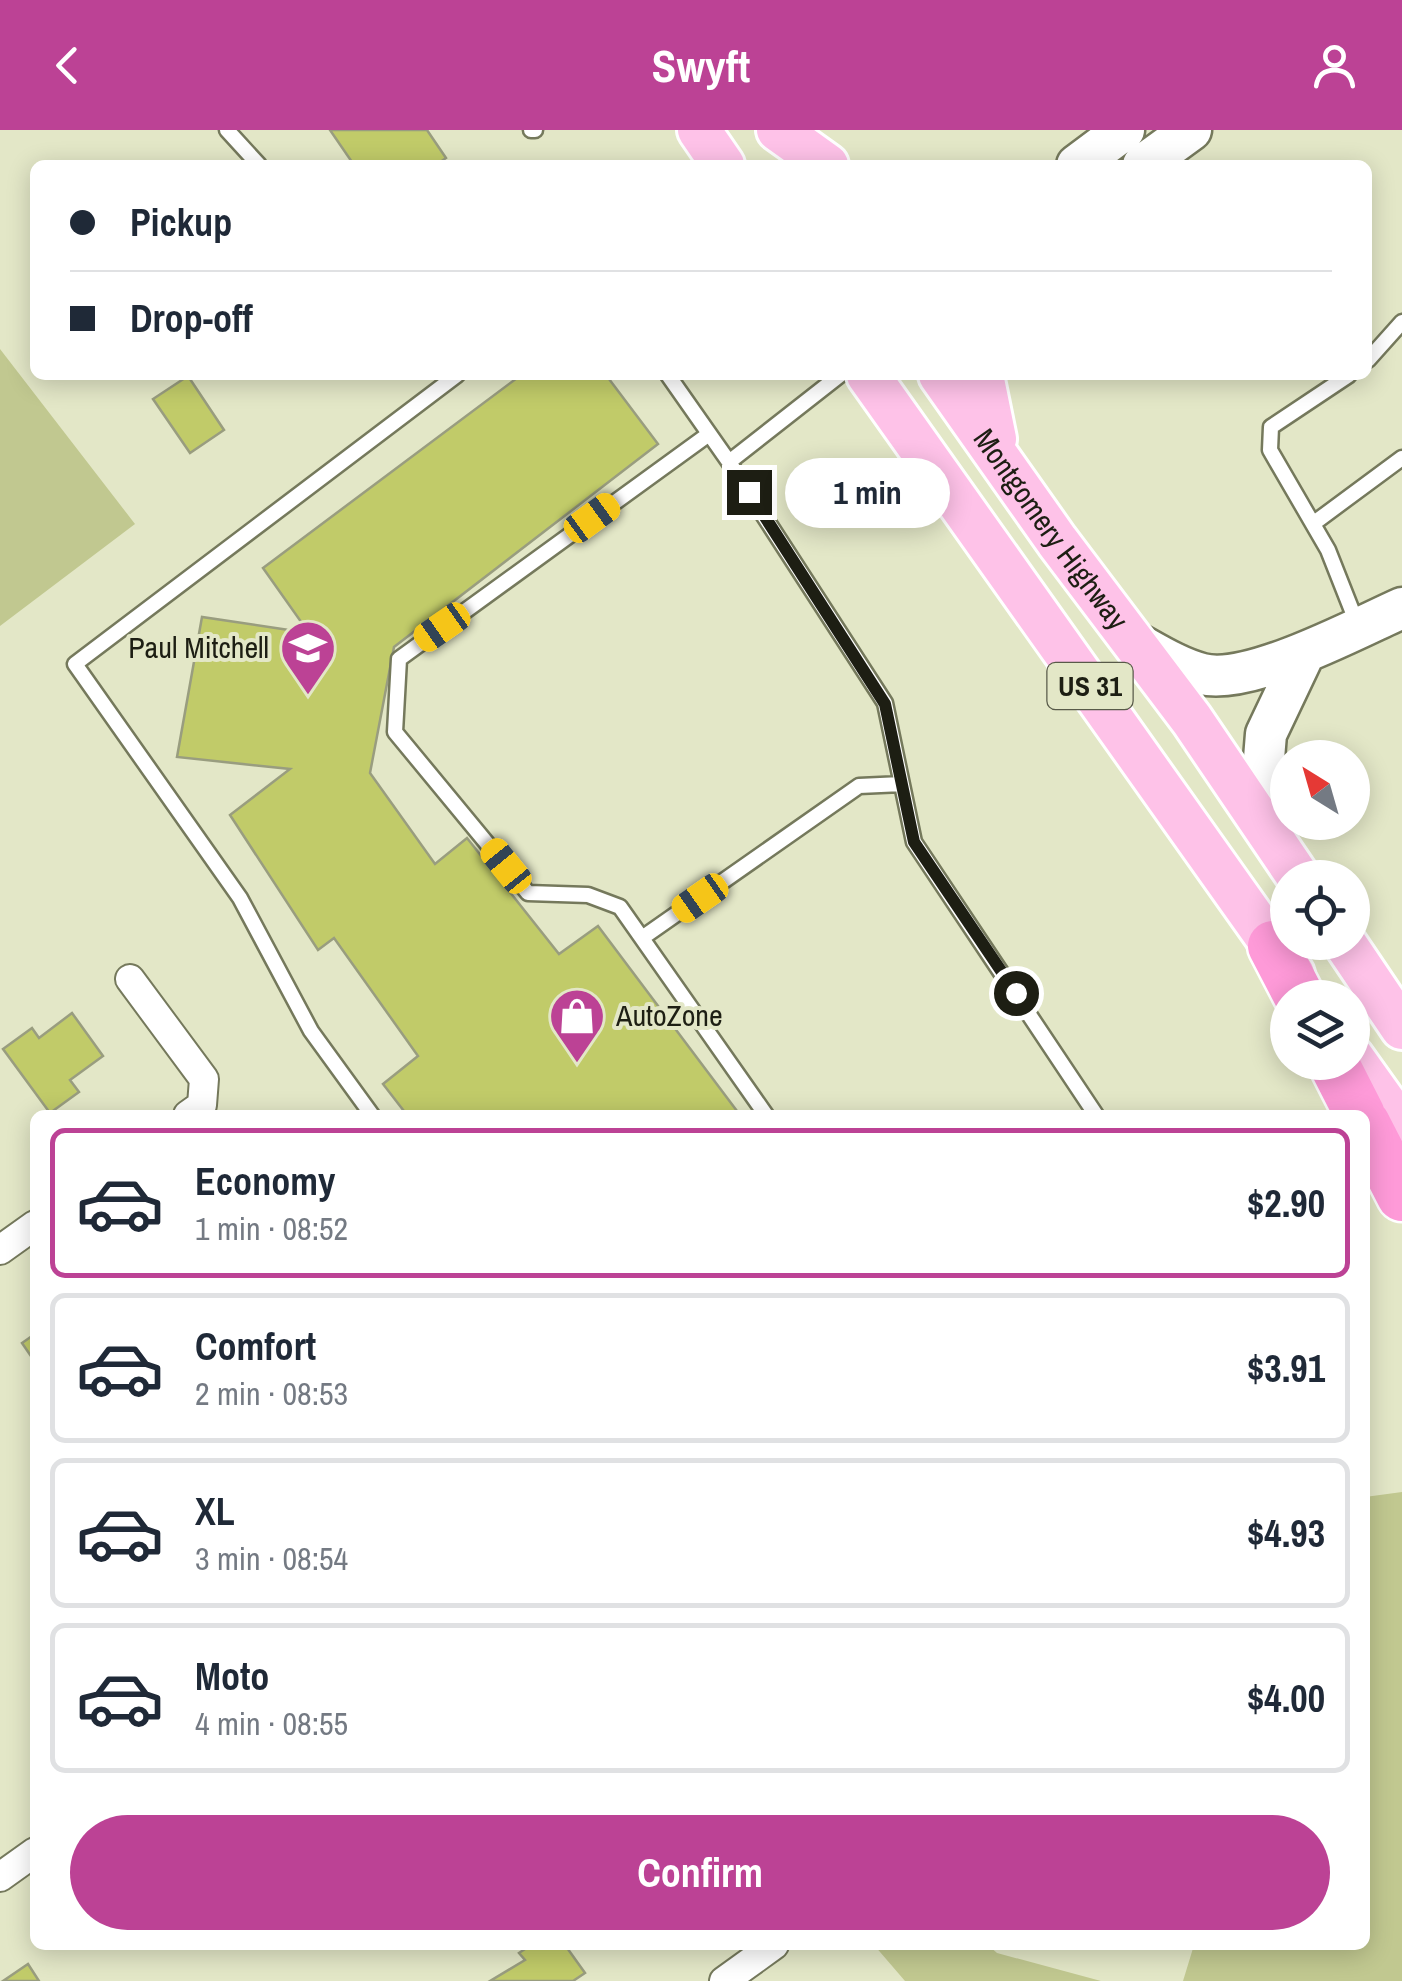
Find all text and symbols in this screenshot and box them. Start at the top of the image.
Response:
text: Swyft [652,35,750,96]
icon: back [40,38,95,93]
icon: person [1307,38,1362,93]
text: Pickup [130,197,232,248]
text: Drop-off [130,293,253,344]
street label: Montgomery Highway [965,420,1138,638]
callout: 1 min [784,457,949,527]
route end [727,470,772,515]
text: 1 min [833,471,902,514]
car [559,488,625,548]
car [409,598,475,656]
school or university icon: Paul Mitchell [278,618,338,697]
place label: Paul Mitchell [128,627,269,667]
road number: US 31 [1048,663,1132,709]
north arrow [1270,740,1370,840]
map controls [1270,740,1370,1080]
car [475,833,537,899]
button: locate [1270,860,1370,960]
car [667,869,733,927]
route start [994,971,1039,1016]
button: layers [1270,980,1370,1080]
shop icon: AutoZone [547,986,607,1065]
place label: AutoZone [615,995,723,1035]
text: Economy [195,1156,335,1207]
icon: car [75,1158,165,1248]
text: $2.90 [1247,1178,1325,1229]
text: 1 min · 08:52 [195,1207,348,1250]
text: Comfort [195,1321,316,1372]
icon: car [75,1323,165,1413]
text: $3.91 [1247,1343,1325,1394]
text: 2 min · 08:53 [195,1372,348,1415]
text: XL [195,1486,235,1537]
icon: car [75,1488,165,1578]
text: $4.93 [1247,1508,1325,1559]
text: 3 min · 08:54 [195,1537,348,1580]
text: Moto [195,1651,269,1702]
icon: car [75,1653,165,1743]
text: $4.00 [1247,1673,1325,1724]
text: 4 min · 08:55 [195,1702,348,1745]
button: Confirm [70,1815,1330,1930]

